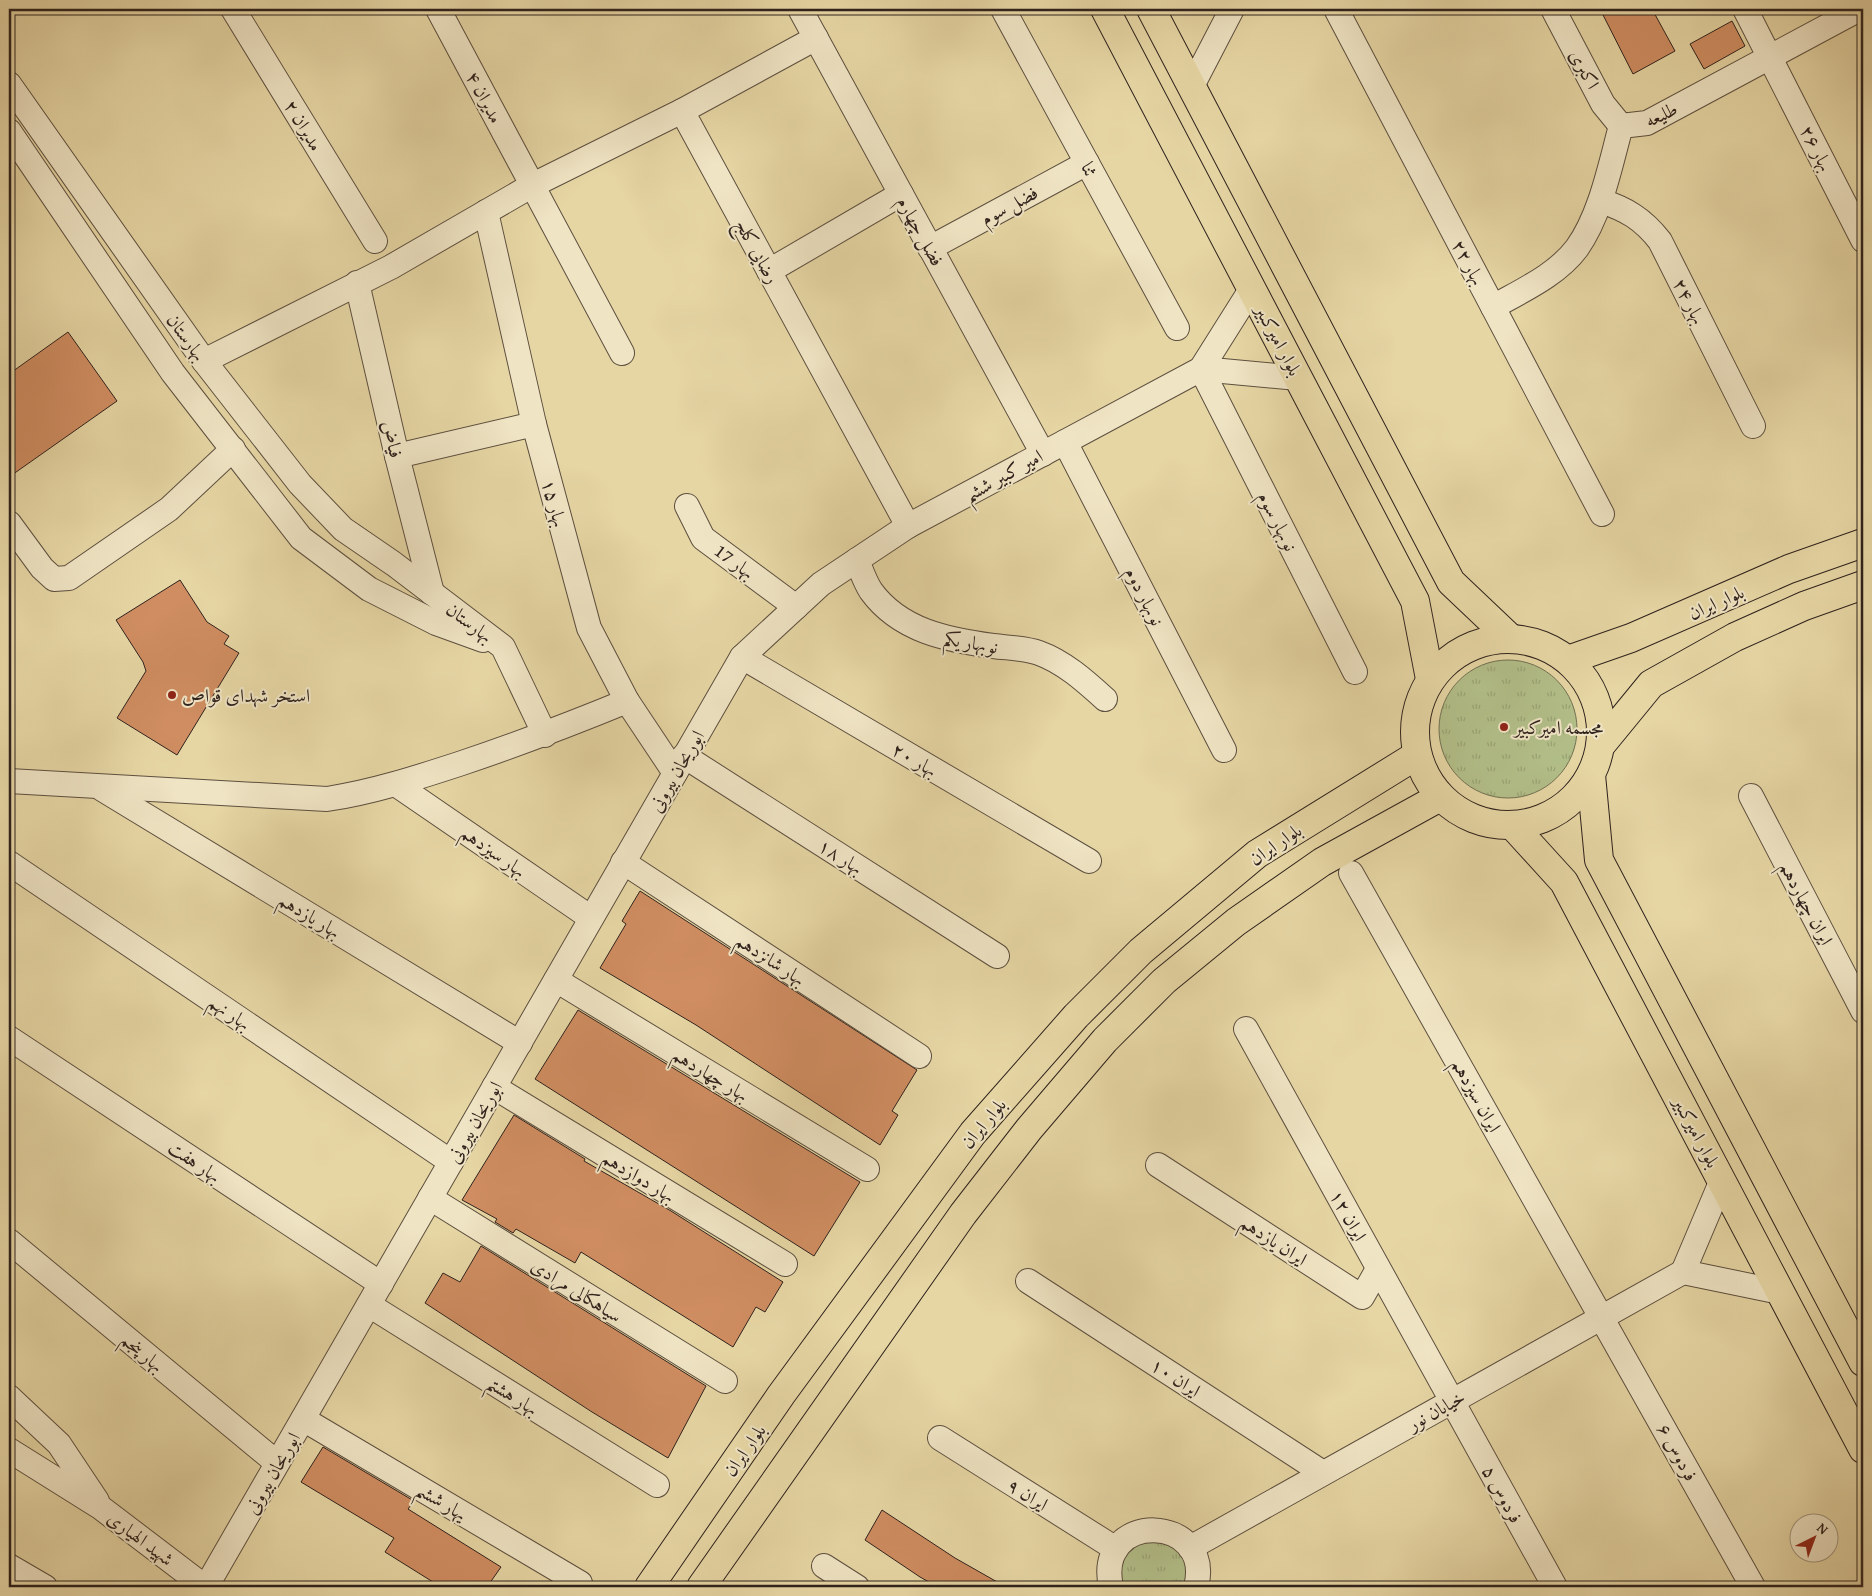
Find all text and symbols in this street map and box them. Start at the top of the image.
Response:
street label: اکبری [1563,44,1607,94]
street label: مدیران ۴ [460,66,510,128]
street label: مدیران ۲ [278,94,330,156]
street label: طلیعه [1640,94,1682,134]
street label: بهار ۲۶ [1794,120,1840,176]
street label: ثنا [1074,156,1106,182]
street label: فضل سوم [975,178,1044,234]
street label: فضل چهارم [888,191,952,273]
street label: رضایی کلج [725,213,787,290]
street label: بهار ۲۲ [1445,234,1493,290]
street label: بهار ۲۴ [1667,273,1713,329]
street label: بلوار امیرکبیر [1248,298,1309,381]
street label: بهارستان [160,307,214,367]
street label: فیاض [375,418,411,460]
street label: امیر کبیر ششم [958,442,1051,513]
street label: بهار ۱۵ [535,476,575,530]
street label: نوبهار سوم [1248,486,1305,557]
street label: بهار 17 [709,536,761,586]
street label: نوبهار دوم [1116,562,1172,632]
street label: بلوار ایران [1684,577,1748,627]
street label: بهارستان [441,595,499,649]
street label: نوبهار یکم [941,623,1000,664]
place label: استخر شهدای قواص [182,681,310,709]
marker: استخر شهدای قواص [166,689,178,701]
place label: مجسمه امیرکبیر [1512,713,1604,741]
marker: مجسمه امیرکبیر [1498,721,1510,733]
street label: ابوریحان بیرونی [641,725,711,817]
street label: بهار ۲۰ [887,735,943,783]
street label: بلوار ایران [1243,816,1307,872]
street label: بهار سیزدهم [453,818,533,888]
street label: بهار ۱۸ [813,831,869,881]
street label: ایران چهاردهم [1769,856,1841,952]
street label: بهار یازدهم [271,885,347,949]
street label: بهار شانزدهم [728,926,812,996]
street label: بهار نهم [200,987,257,1041]
street label: بهار چهاردهم [665,1040,755,1112]
street label: ایران سیزدهم [1441,1053,1509,1139]
street label: ابوریحان بیرونی [439,1076,509,1168]
street label: بلوار امیرکبیر [1666,1090,1727,1173]
street label: بلوار ایران [953,1092,1013,1154]
street label: بهار هفت [163,1133,227,1189]
street label: بهار دوازدهم [594,1143,681,1213]
street label: ایران ۱۲ [1324,1184,1374,1246]
street label: ایران یازدهم [1232,1208,1313,1276]
street label: سیاهکالی مرادی [526,1251,628,1329]
street label: بهار پنجم [112,1326,171,1382]
street label: ایران ۱۰ [1145,1350,1207,1404]
street label: بهار هشتم [479,1368,544,1427]
street label: خیابان نور [1400,1383,1470,1438]
street label: بلوار ایران [716,1418,772,1482]
street label: فردوس ۶ [1651,1418,1705,1486]
street label: ابوریحان بیرونی [237,1427,307,1519]
street label: فردوس ۵ [1476,1460,1530,1528]
street label: ایران ۹ [1002,1471,1054,1517]
street label: یهار ششم [408,1475,473,1533]
street label: شهید الهیاری [102,1504,180,1572]
north arrow [1790,1514,1840,1564]
text: N [1813,1518,1833,1539]

